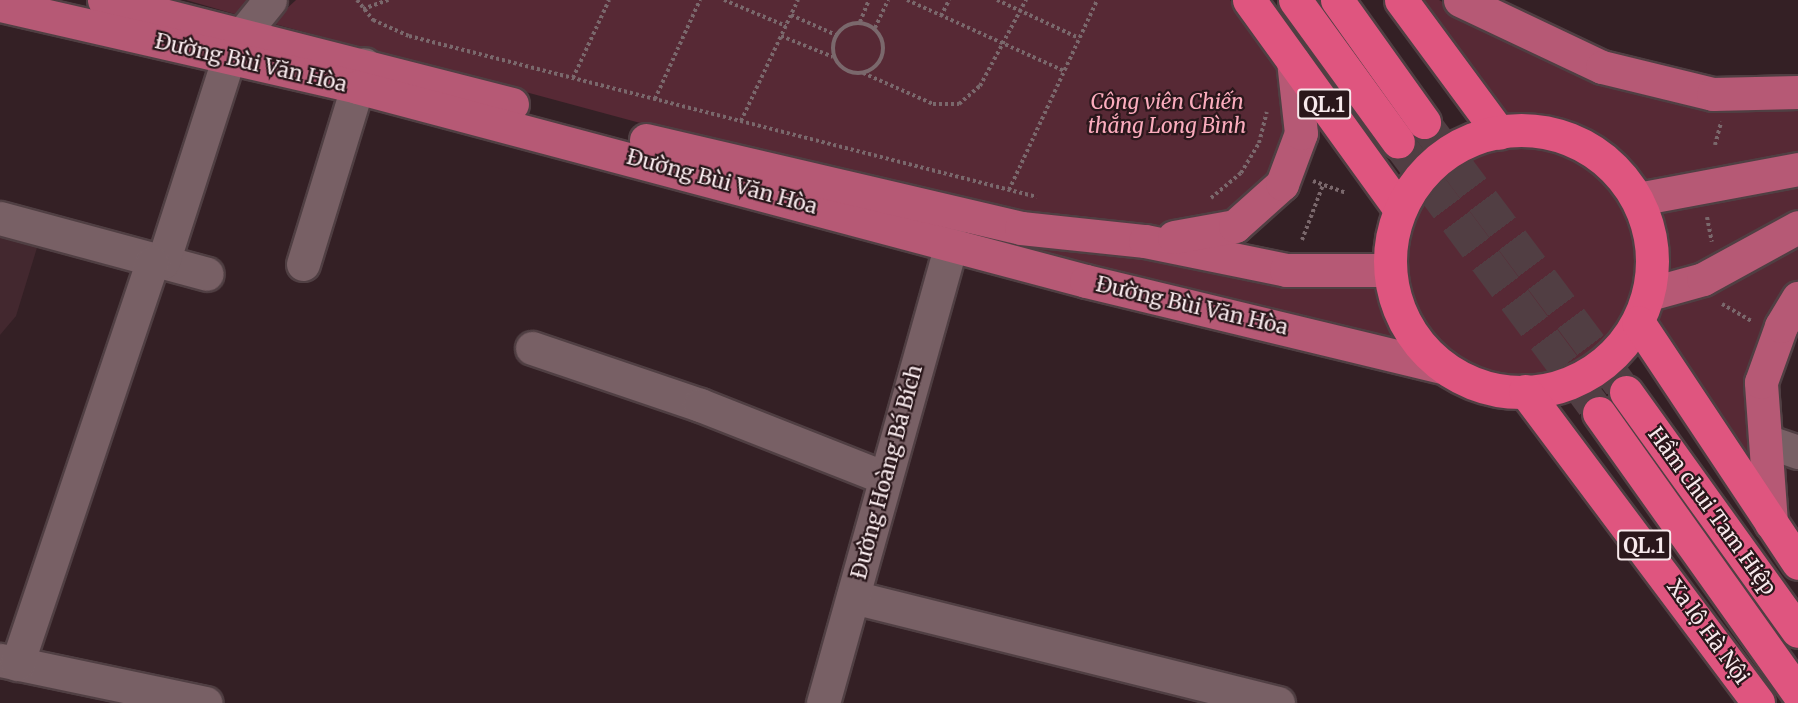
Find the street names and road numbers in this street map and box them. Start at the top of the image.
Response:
street label: Đường Bùi Văn Hòa [153,29,349,97]
road number: QL.1 [1297,87,1351,121]
street label: Đường Bùi Văn Hòa [624,144,820,220]
street label: Đường Bùi Văn Hòa [1094,272,1290,340]
street label: Đường Hoàng Bá Bích [846,362,928,582]
street label: Hầm chui Tam Hiệp [1643,422,1781,600]
road number: QL.1 [1617,528,1671,562]
street label: Xa lộ Hà Nội [1662,575,1754,689]

